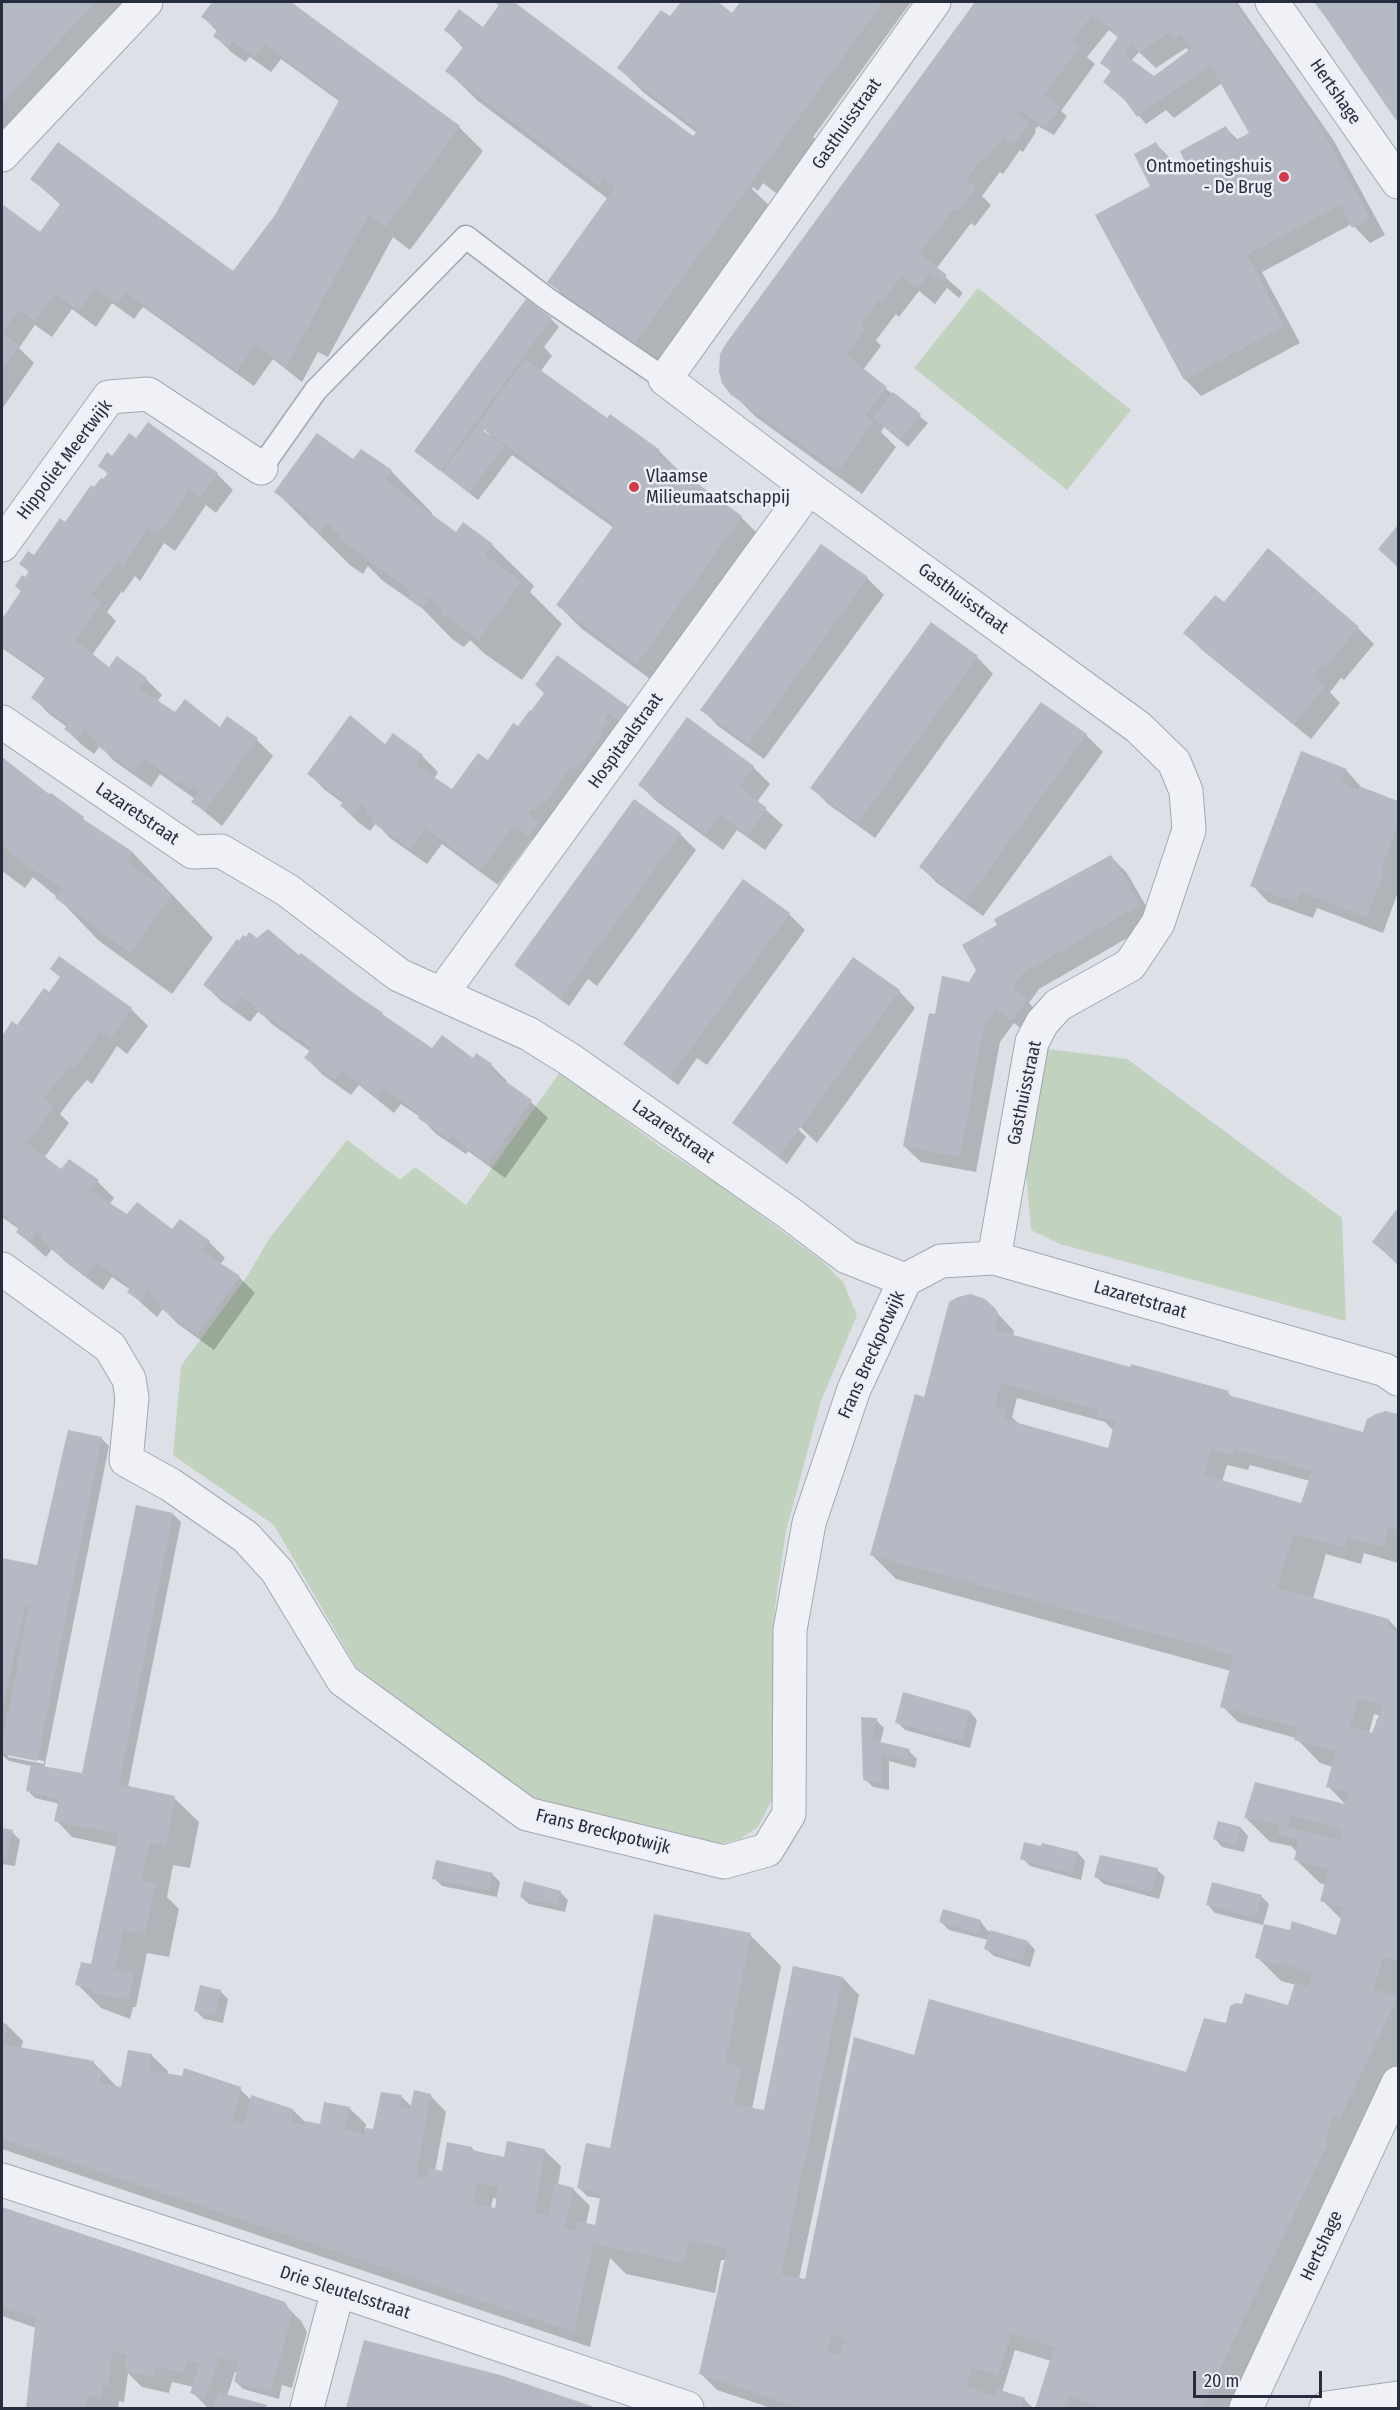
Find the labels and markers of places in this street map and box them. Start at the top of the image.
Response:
place label: Ontmoetingshuis - De Brug [1146,156,1272,198]
marker: Ontmoetingshuis - De Brug [1277,170,1291,184]
place label: Vlaamse Milieumaatschappij [646,466,790,508]
marker: Vlaamse Milieumaatschappij [627,480,641,494]

